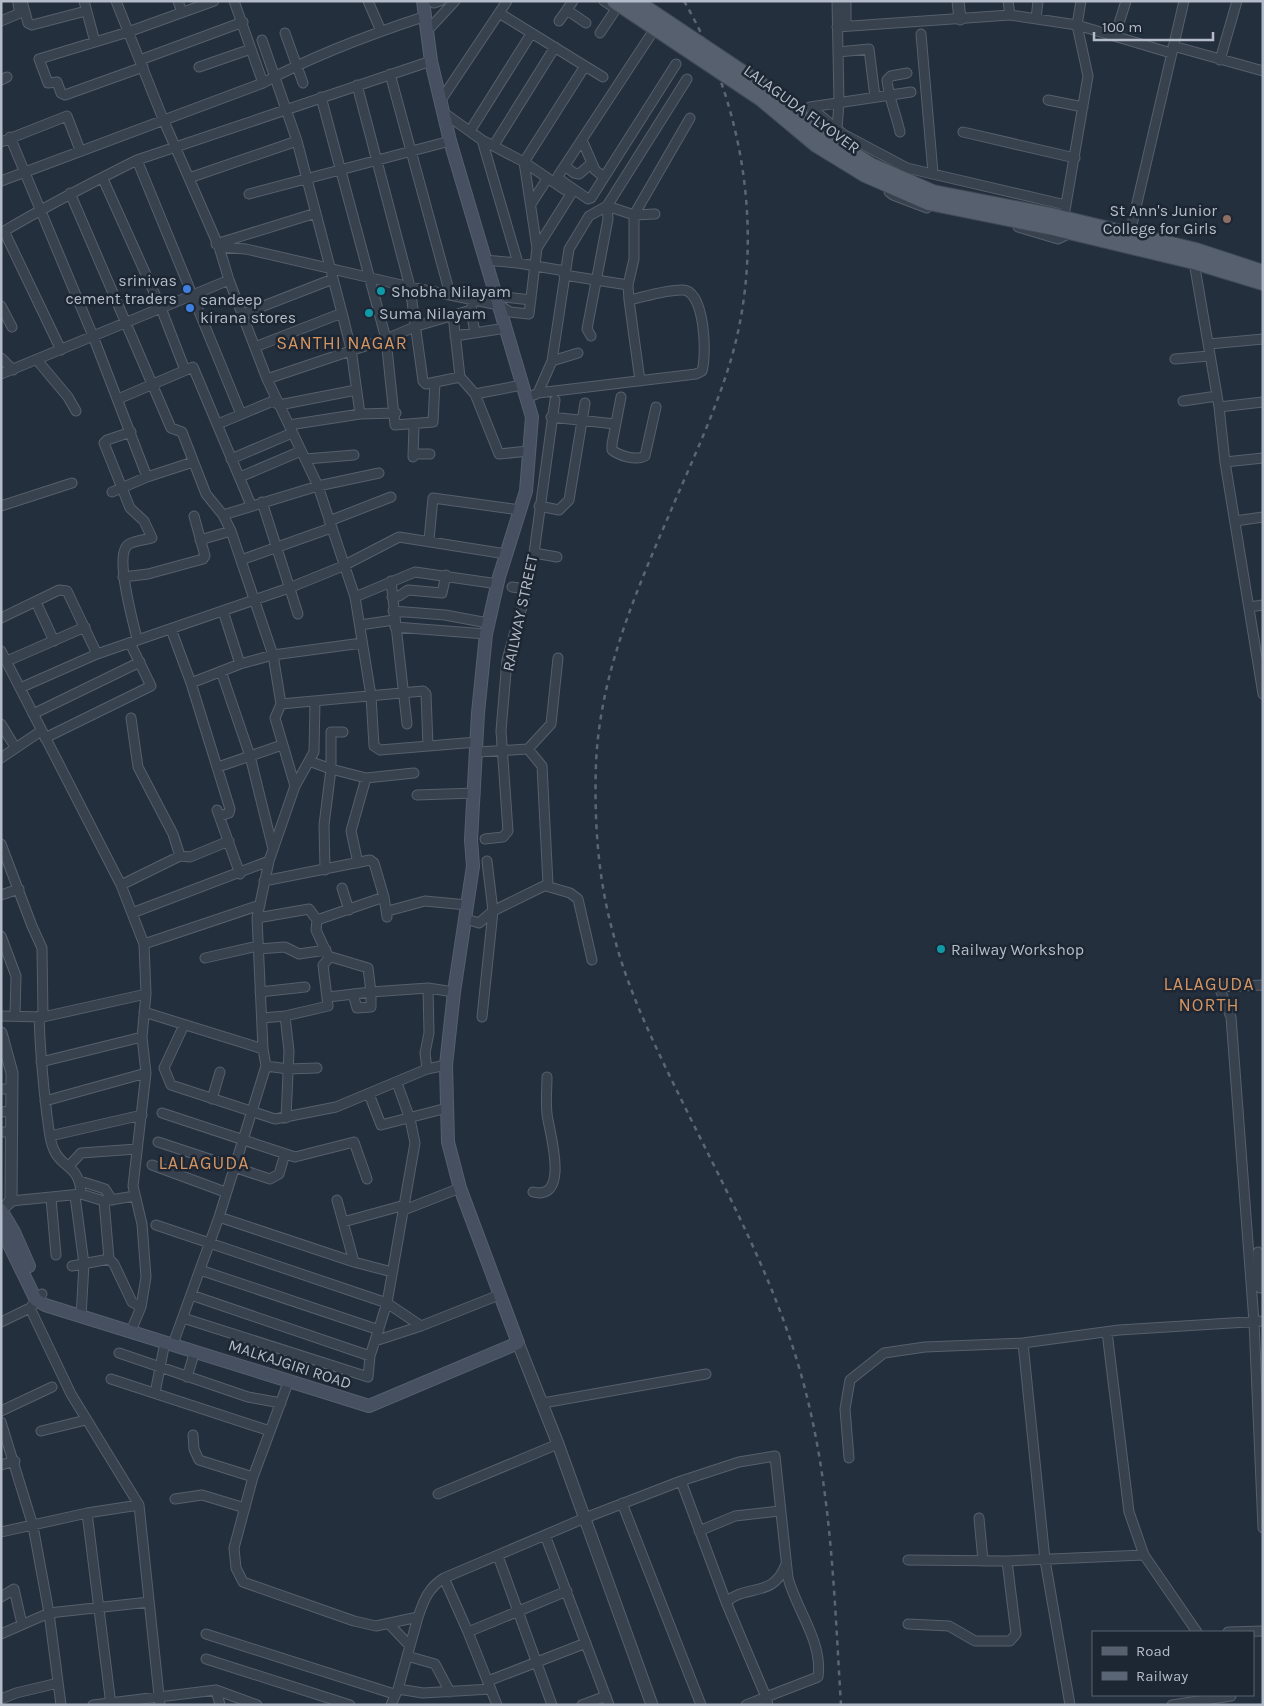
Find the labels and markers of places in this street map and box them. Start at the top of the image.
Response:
place label: St Ann's Junior College for Girls [1103,201,1217,238]
marker: St Ann's Junior College for Girls [1221,213,1233,225]
place label: srinivas cement traders [65,271,177,308]
place label: Shobha Nilayam [391,282,511,301]
marker: srinivas cement traders [181,283,193,295]
marker: Shobha Nilayam [375,285,387,297]
place label: sandeep kirana stores [200,290,296,327]
marker: sandeep kirana stores [184,302,196,314]
place label: Suma Nilayam [379,304,486,323]
marker: Suma Nilayam [363,307,375,319]
place label: Railway Workshop [951,940,1084,959]
marker: Railway Workshop [935,943,947,955]

